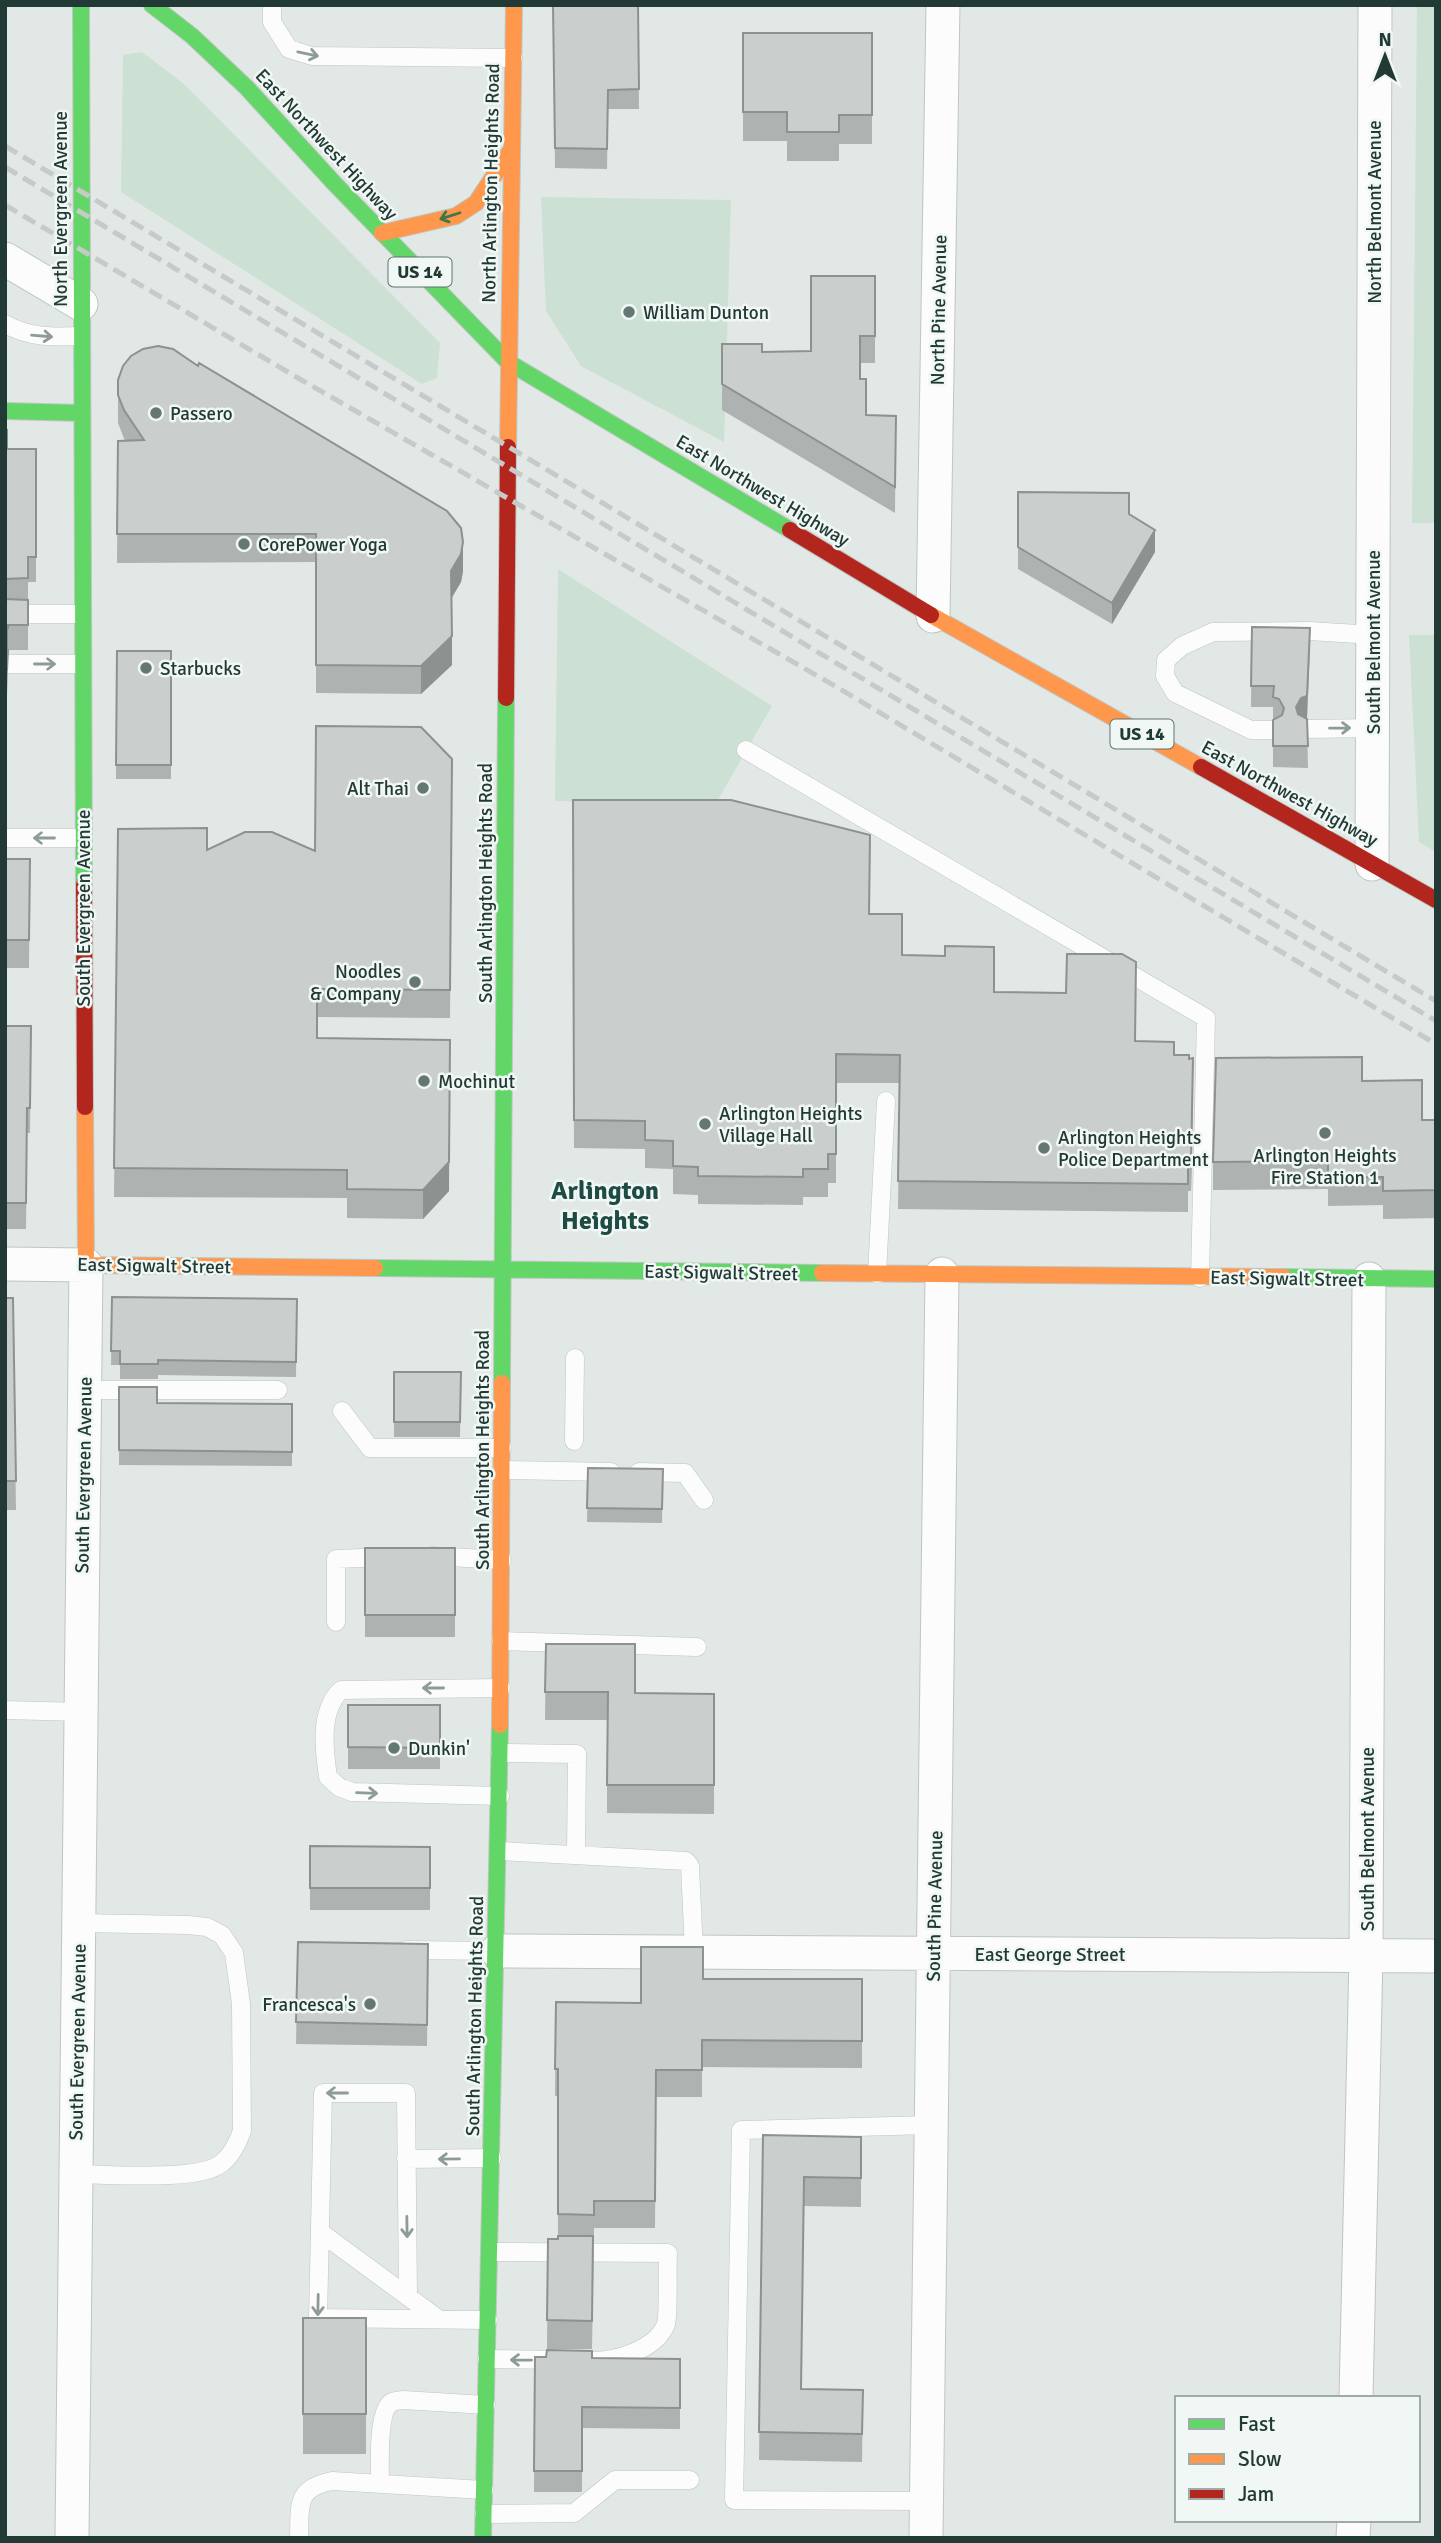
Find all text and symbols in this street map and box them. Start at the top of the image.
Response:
north arrow [1350,21,1420,91]
text: N [1378,28,1392,52]
one-way arrow [296,47,319,61]
street label: North Arlington Heights Road [477,63,505,303]
street label: East Northwest Highway [250,64,403,225]
street label: North Evergreen Avenue [49,111,73,307]
street label: North Belmont Avenue [1363,120,1387,304]
one-way arrow [440,210,462,223]
street label: North Pine Avenue [926,234,952,386]
road number: US 14 [388,258,452,286]
place label: William Dunton [643,301,769,325]
marker: William Dunton [621,304,637,320]
one-way arrow [30,329,53,342]
place label: Passero [170,402,233,426]
marker: Passero [148,405,164,421]
street label: East Northwest Highway [671,430,854,552]
place label: CorePower Yoga [258,533,387,557]
marker: CorePower Yoga [236,536,252,552]
street label: South Belmont Avenue [1362,550,1386,734]
one-way arrow [33,657,56,671]
place label: Starbucks [160,657,241,681]
marker: Starbucks [138,660,154,676]
road number: US 14 [1110,720,1174,748]
one-way arrow [1328,722,1351,735]
street label: East Northwest Highway [1197,735,1382,852]
street label: South Arlington Heights Road [474,763,498,1003]
place label: Alt Thai [347,777,409,801]
marker: Alt Thai [415,780,431,796]
street label: South Evergreen Avenue [72,810,96,1006]
one-way arrow [33,831,56,845]
place label: Noodles & Company [310,960,401,1006]
marker: Noodles & Company [407,974,423,990]
place label: Mochinut [438,1070,515,1094]
marker: Mochinut [416,1073,432,1089]
place label: Arlington Heights Village Hall [719,1102,862,1148]
marker: Arlington Heights Village Hall [697,1116,713,1132]
marker: Arlington Heights Fire Station 1 [1317,1125,1333,1141]
place label: Arlington Heights Police Department [1058,1126,1209,1172]
marker: Arlington Heights Police Department [1036,1140,1052,1156]
place label: Arlington Heights Fire Station 1 [1253,1144,1397,1190]
district label: Arlington Heights [551,1175,659,1237]
street label: East Sigwalt Street [77,1253,231,1279]
street label: East Sigwalt Street [644,1260,798,1286]
street label: East Sigwalt Street [1210,1266,1364,1292]
street label: South Arlington Heights Road [471,1330,495,1570]
street label: South Evergreen Avenue [70,1376,98,1574]
one-way arrow [421,1681,444,1695]
place label: Dunkin' [408,1737,470,1761]
marker: Dunkin' [386,1740,402,1756]
street label: South Belmont Avenue [1356,1747,1380,1931]
one-way arrow [355,1786,378,1799]
street label: South Pine Avenue [922,1830,948,1982]
street label: South Arlington Heights Road [461,1896,489,2136]
street label: South Evergreen Avenue [64,1943,92,2141]
street label: East George Street [974,1943,1126,1967]
place label: Francesca's [262,1993,356,2017]
marker: Francesca's [362,1996,378,2012]
one-way arrow [326,2086,349,2100]
one-way arrow [438,2152,461,2166]
one-way arrow [400,2216,414,2239]
one-way arrow [312,2294,325,2317]
one-way arrow [510,2353,533,2367]
legend [1175,2396,1420,2522]
text: Fast [1238,2411,1275,2437]
text: Slow [1238,2446,1282,2472]
text: Jam [1238,2481,1274,2507]

